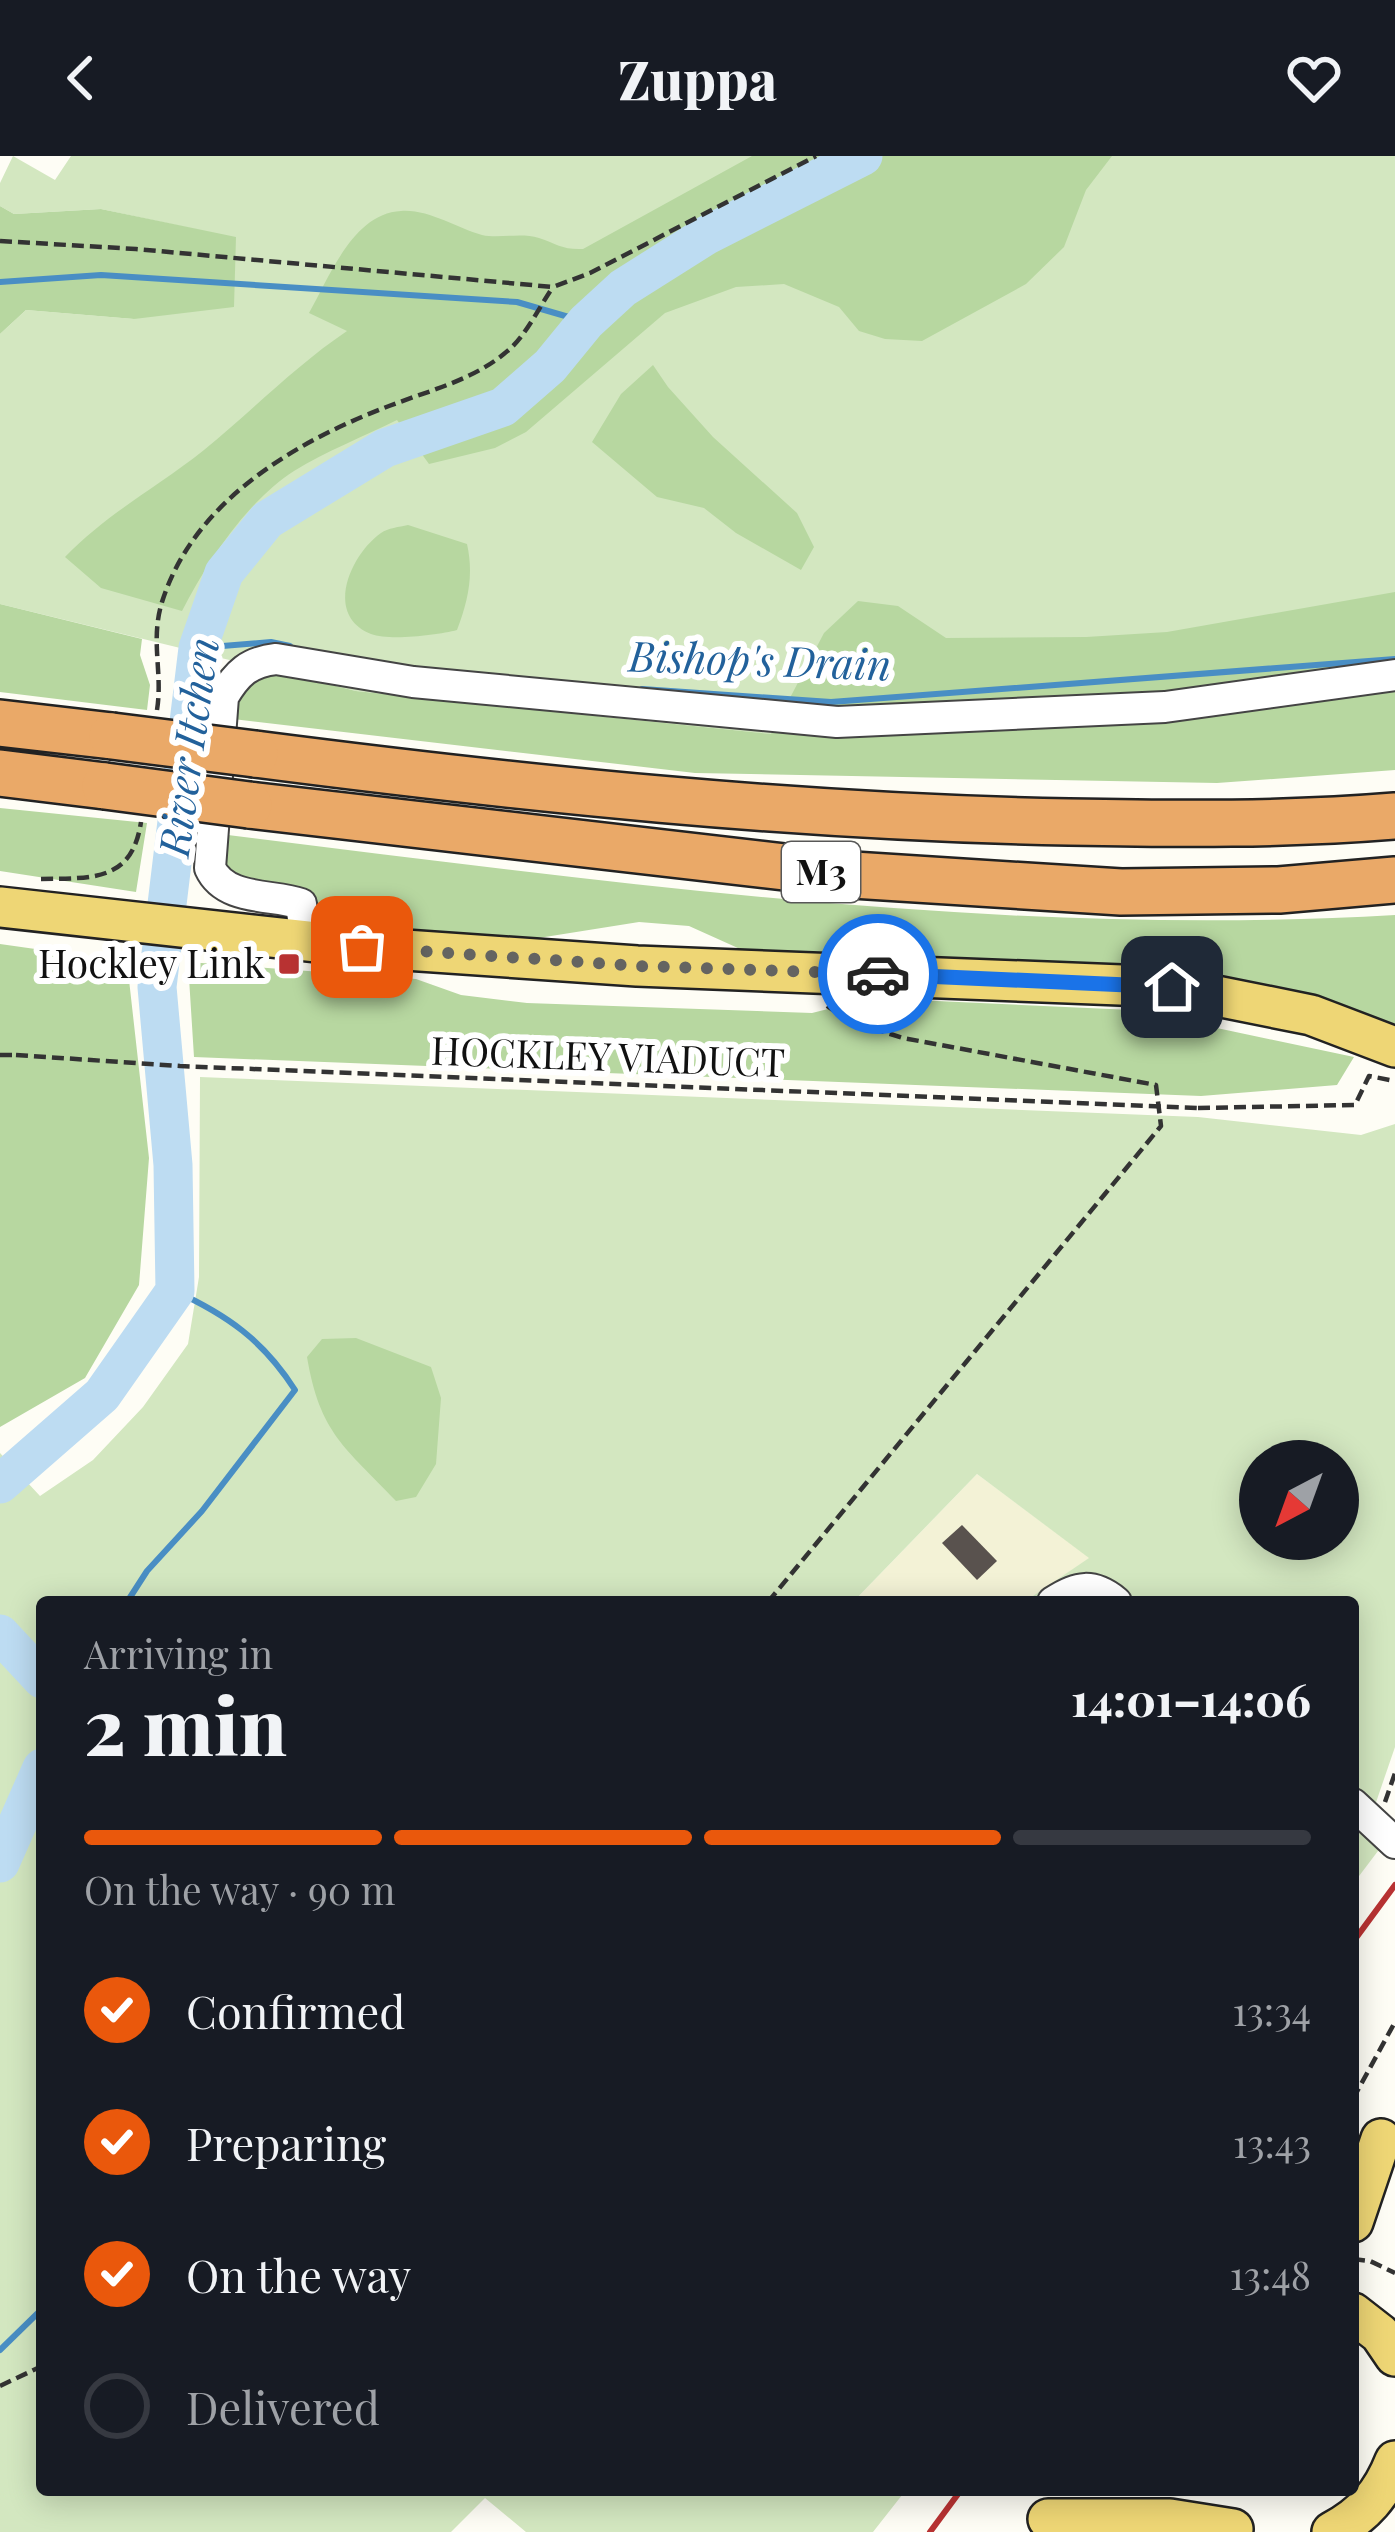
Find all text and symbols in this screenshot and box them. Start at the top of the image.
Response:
text: Zuppa [618,42,777,114]
icon: back [48,45,114,111]
icon: heart [1281,45,1347,111]
water label: Bishop's Drain [626,626,892,692]
water label: River Itchen [144,634,230,862]
road number: M3 [782,842,860,902]
pin [311,896,413,998]
icon: bag [329,914,395,980]
courier [818,914,938,1034]
place label: Hockley Link [38,936,266,988]
pin [1121,936,1223,1038]
icon: car [845,941,911,1007]
marker: Hockley Link [276,951,302,977]
icon: home [1139,954,1205,1020]
street label: HOCKLEY VIADUCT [430,1023,786,1087]
north arrow [1239,1440,1359,1560]
map controls [1239,1440,1359,1560]
text: Arriving in [84,1627,273,1679]
text: 14:01–14:06 [1071,1668,1311,1728]
text: 2 min [84,1672,287,1776]
text: On the way · 90 m [84,1863,396,1915]
icon: check [84,1977,150,2043]
text: Confirmed [186,1980,405,2040]
text: 13:34 [1232,1984,1311,2036]
icon: check [84,2109,150,2175]
text: Preparing [186,2112,386,2172]
text: 13:43 [1233,2116,1311,2168]
icon: check [84,2241,150,2307]
text: On the way [186,2244,411,2304]
text: 13:48 [1230,2248,1311,2300]
text: Delivered [186,2376,380,2436]

